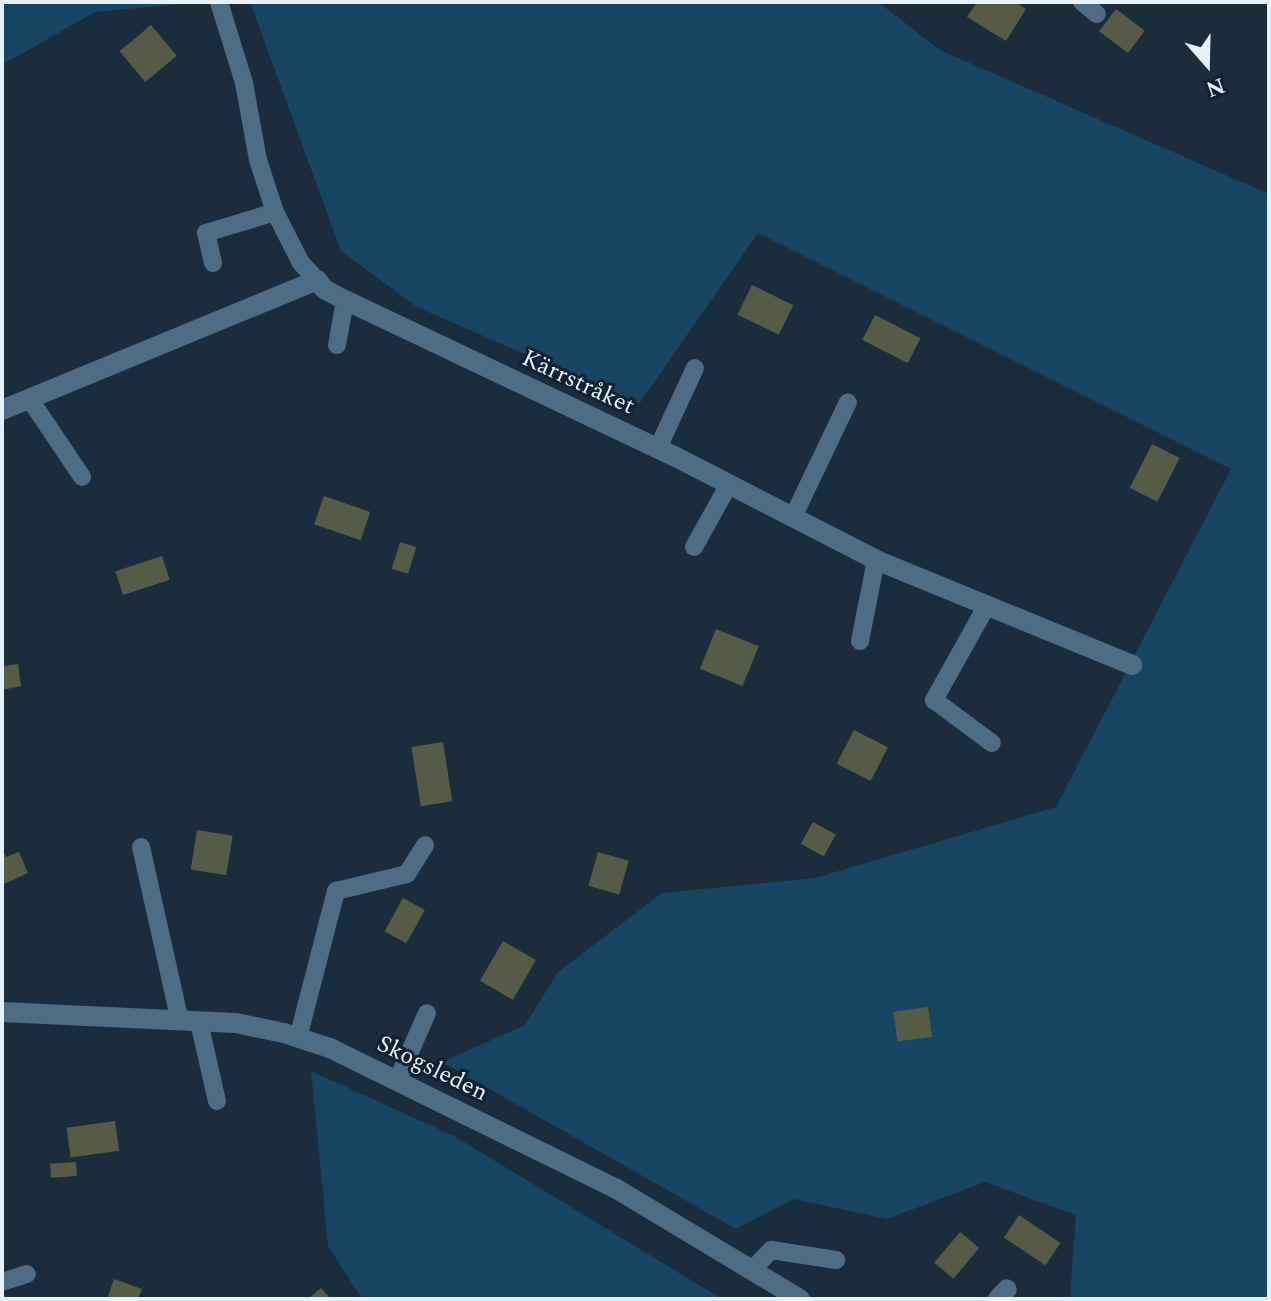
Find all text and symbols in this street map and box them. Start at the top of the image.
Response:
north arrow [1167,24,1247,104]
text: N [1201,68,1229,106]
street label: Kärrstråket [517,344,639,422]
street label: Skogsleden [372,1030,492,1108]

